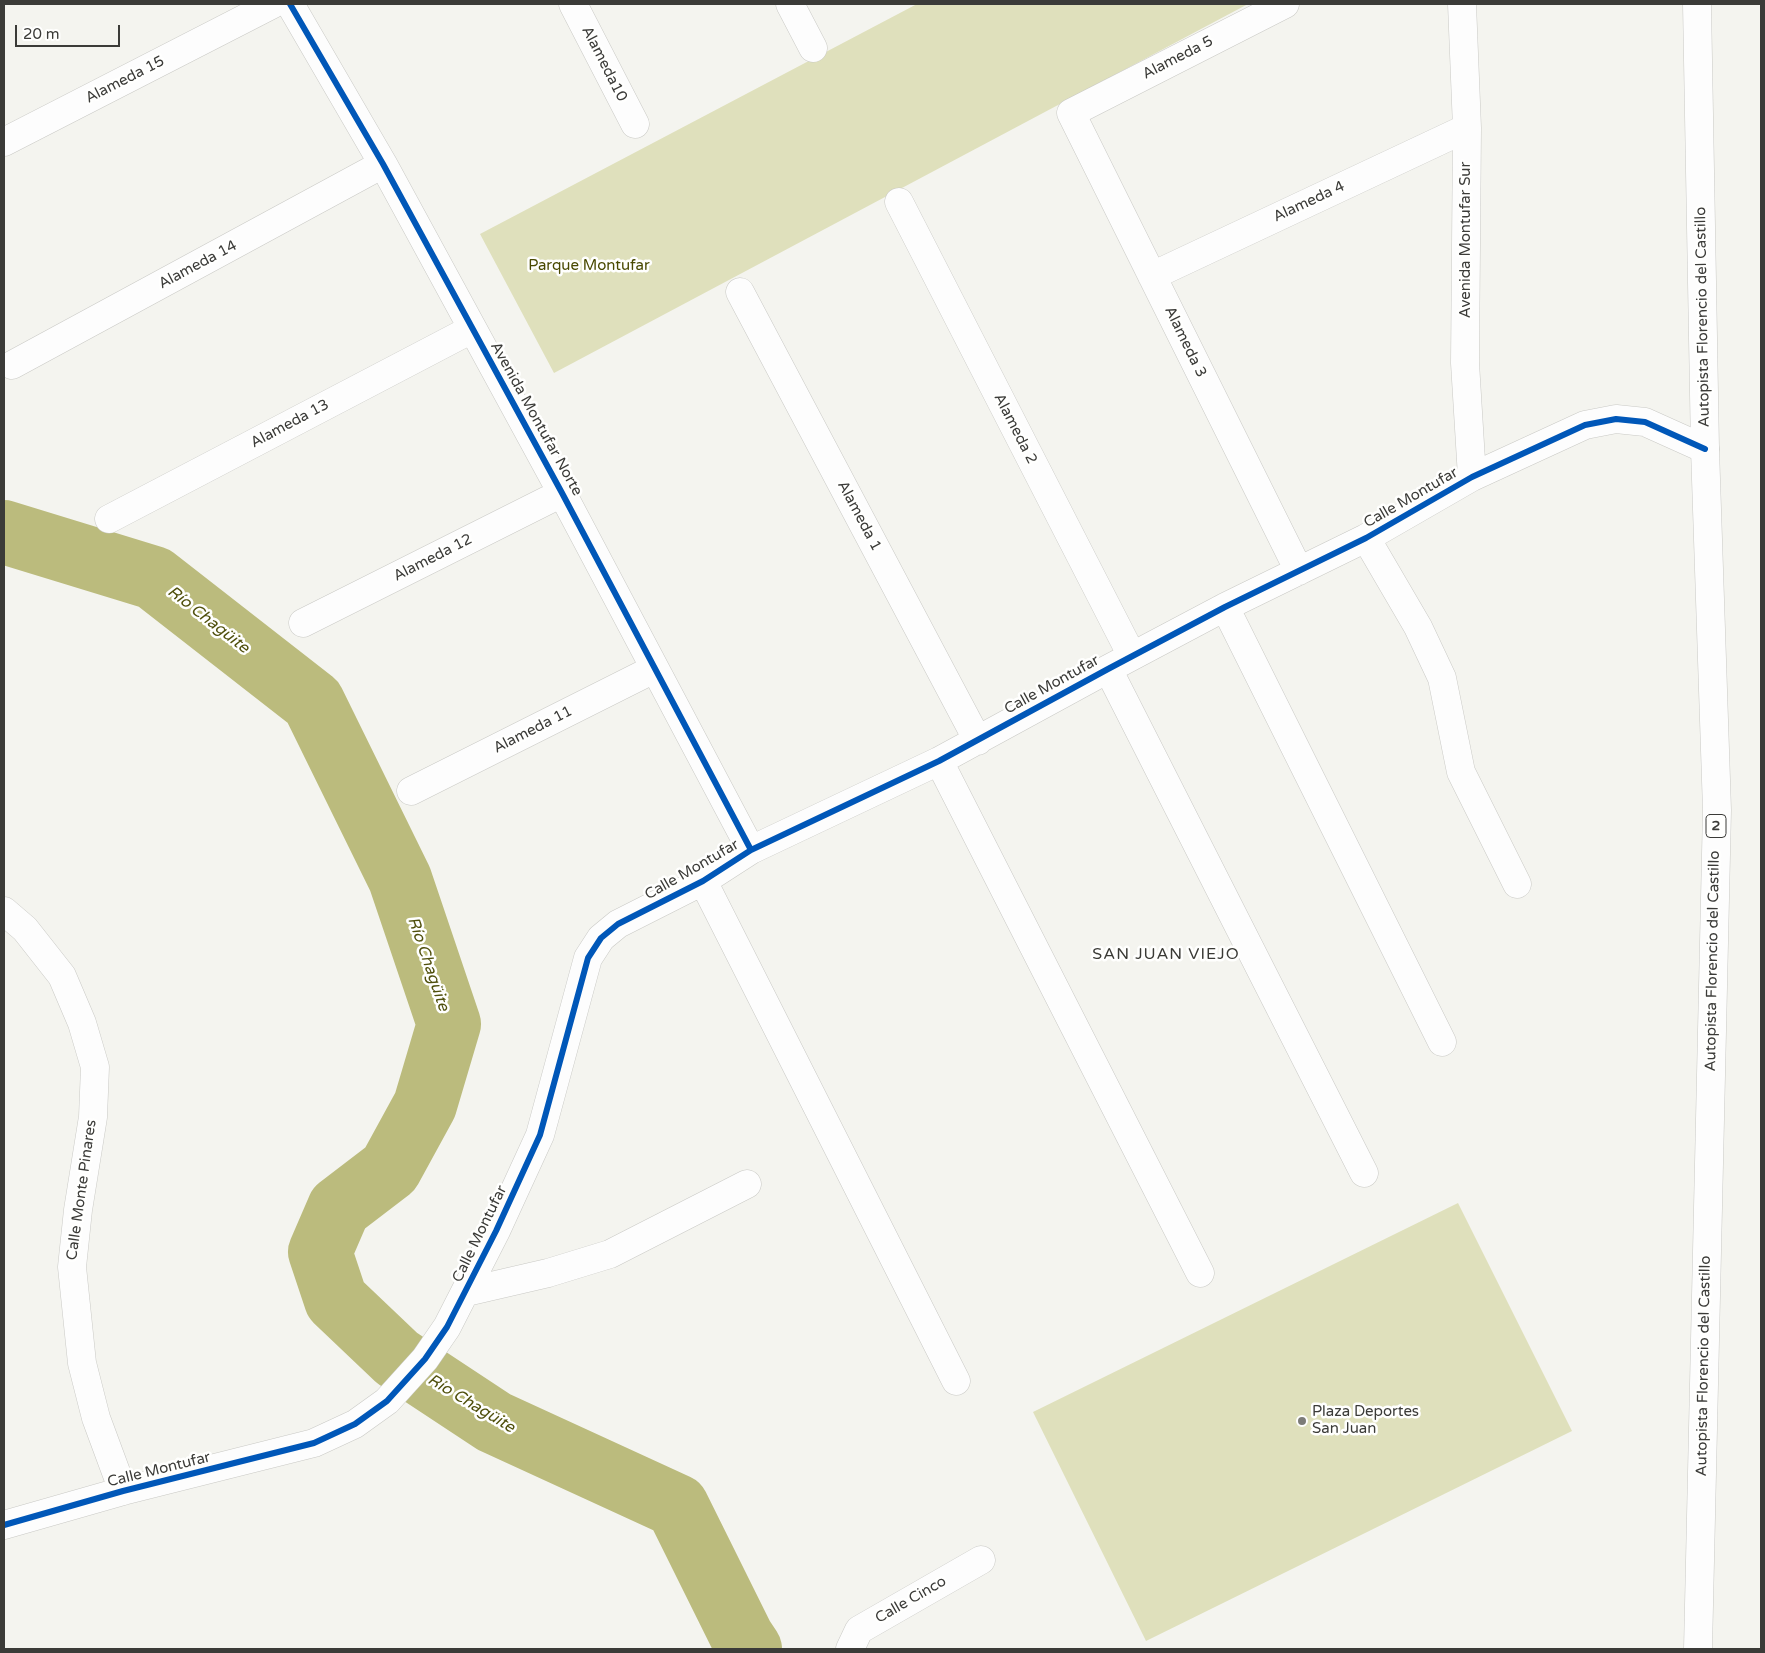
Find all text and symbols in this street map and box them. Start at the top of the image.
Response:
scale bar [18,15,122,47]
street label: Alameda10 [577,23,631,105]
text: 20 m [23,25,60,43]
street label: Alameda 5 [1140,33,1216,83]
street label: Alameda 15 [83,52,167,108]
street label: Avenida Montufar Sur [1457,162,1475,318]
street label: Alameda 4 [1270,178,1348,226]
street label: Autopista Florencio del Castillo [1692,207,1714,427]
street label: Alameda 14 [156,237,240,293]
park label: Parque Montufar [528,257,650,275]
street label: Alameda 3 [1160,304,1210,380]
street label: Avenida Montufar Norte [486,339,586,499]
street label: Alameda 2 [990,391,1040,467]
street label: Alameda 13 [248,396,332,452]
street label: Calle Montufar [1361,464,1461,532]
street label: Alameda 1 [833,478,885,554]
street label: Alameda 12 [391,530,475,586]
water label: Río Chagüite [163,582,253,658]
street label: Calle Montufar [1001,652,1103,718]
street label: Alameda 11 [491,702,575,758]
road number: 2 [1706,814,1726,838]
street label: Calle Montufar [642,836,742,904]
street label: Autopista Florencio del Castillo [1702,851,1724,1071]
water label: Río Chagüite [403,915,453,1013]
district label: SAN JUAN VIEJO [1091,945,1241,965]
street label: Calle Monte Pinares [63,1119,101,1261]
street label: Calle Montufar [449,1183,511,1285]
street label: Autopista Florencio del Castillo [1693,1256,1715,1476]
water label: Río Chagüite [424,1371,518,1437]
place label: Plaza Deportes San Juan [1312,1403,1419,1438]
marker: Plaza Deportes San Juan [1296,1415,1308,1427]
street label: Calle Montufar [106,1448,212,1492]
street label: Calle Cinco [872,1572,950,1628]

